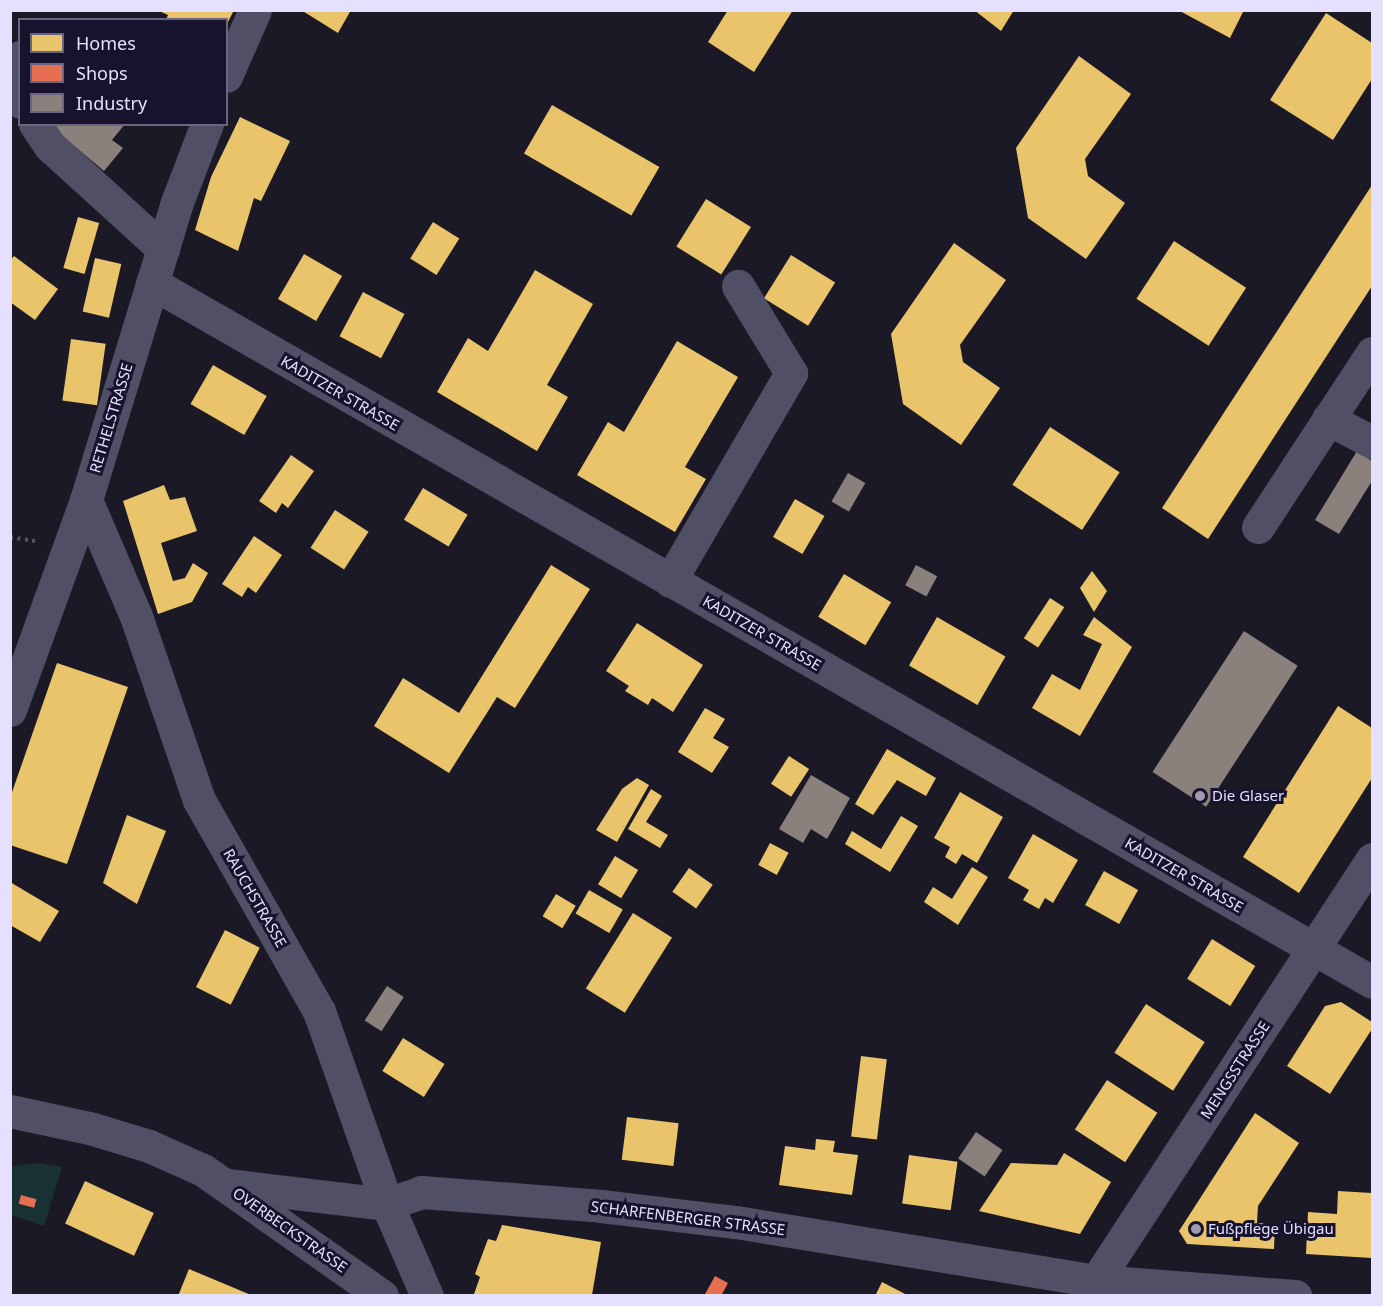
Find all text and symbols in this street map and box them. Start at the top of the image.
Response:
legend [18,18,228,126]
text: Homes [76,31,136,55]
text: Shops [76,61,128,85]
text: Industry [76,91,147,115]
street label: KADITZER STRASSE [278,352,402,434]
street label: RETHELSTRASSE [86,361,136,475]
street label: KADITZER STRASSE [700,592,824,674]
place label: Die Glaser [1212,787,1284,805]
marker: Die Glaser [1193,789,1207,803]
street label: KADITZER STRASSE [1122,834,1246,916]
street label: RAUCHSTRASSE [220,846,290,950]
street label: MENGSSTRASSE [1197,1018,1273,1122]
street label: OVERBECKSTRASSE [229,1184,351,1276]
street label: SCHARFENBERGER STRASSE [590,1197,786,1239]
place label: Fußpflege Übigau [1208,1220,1334,1238]
marker: Fußpflege Übigau [1189,1222,1203,1236]

